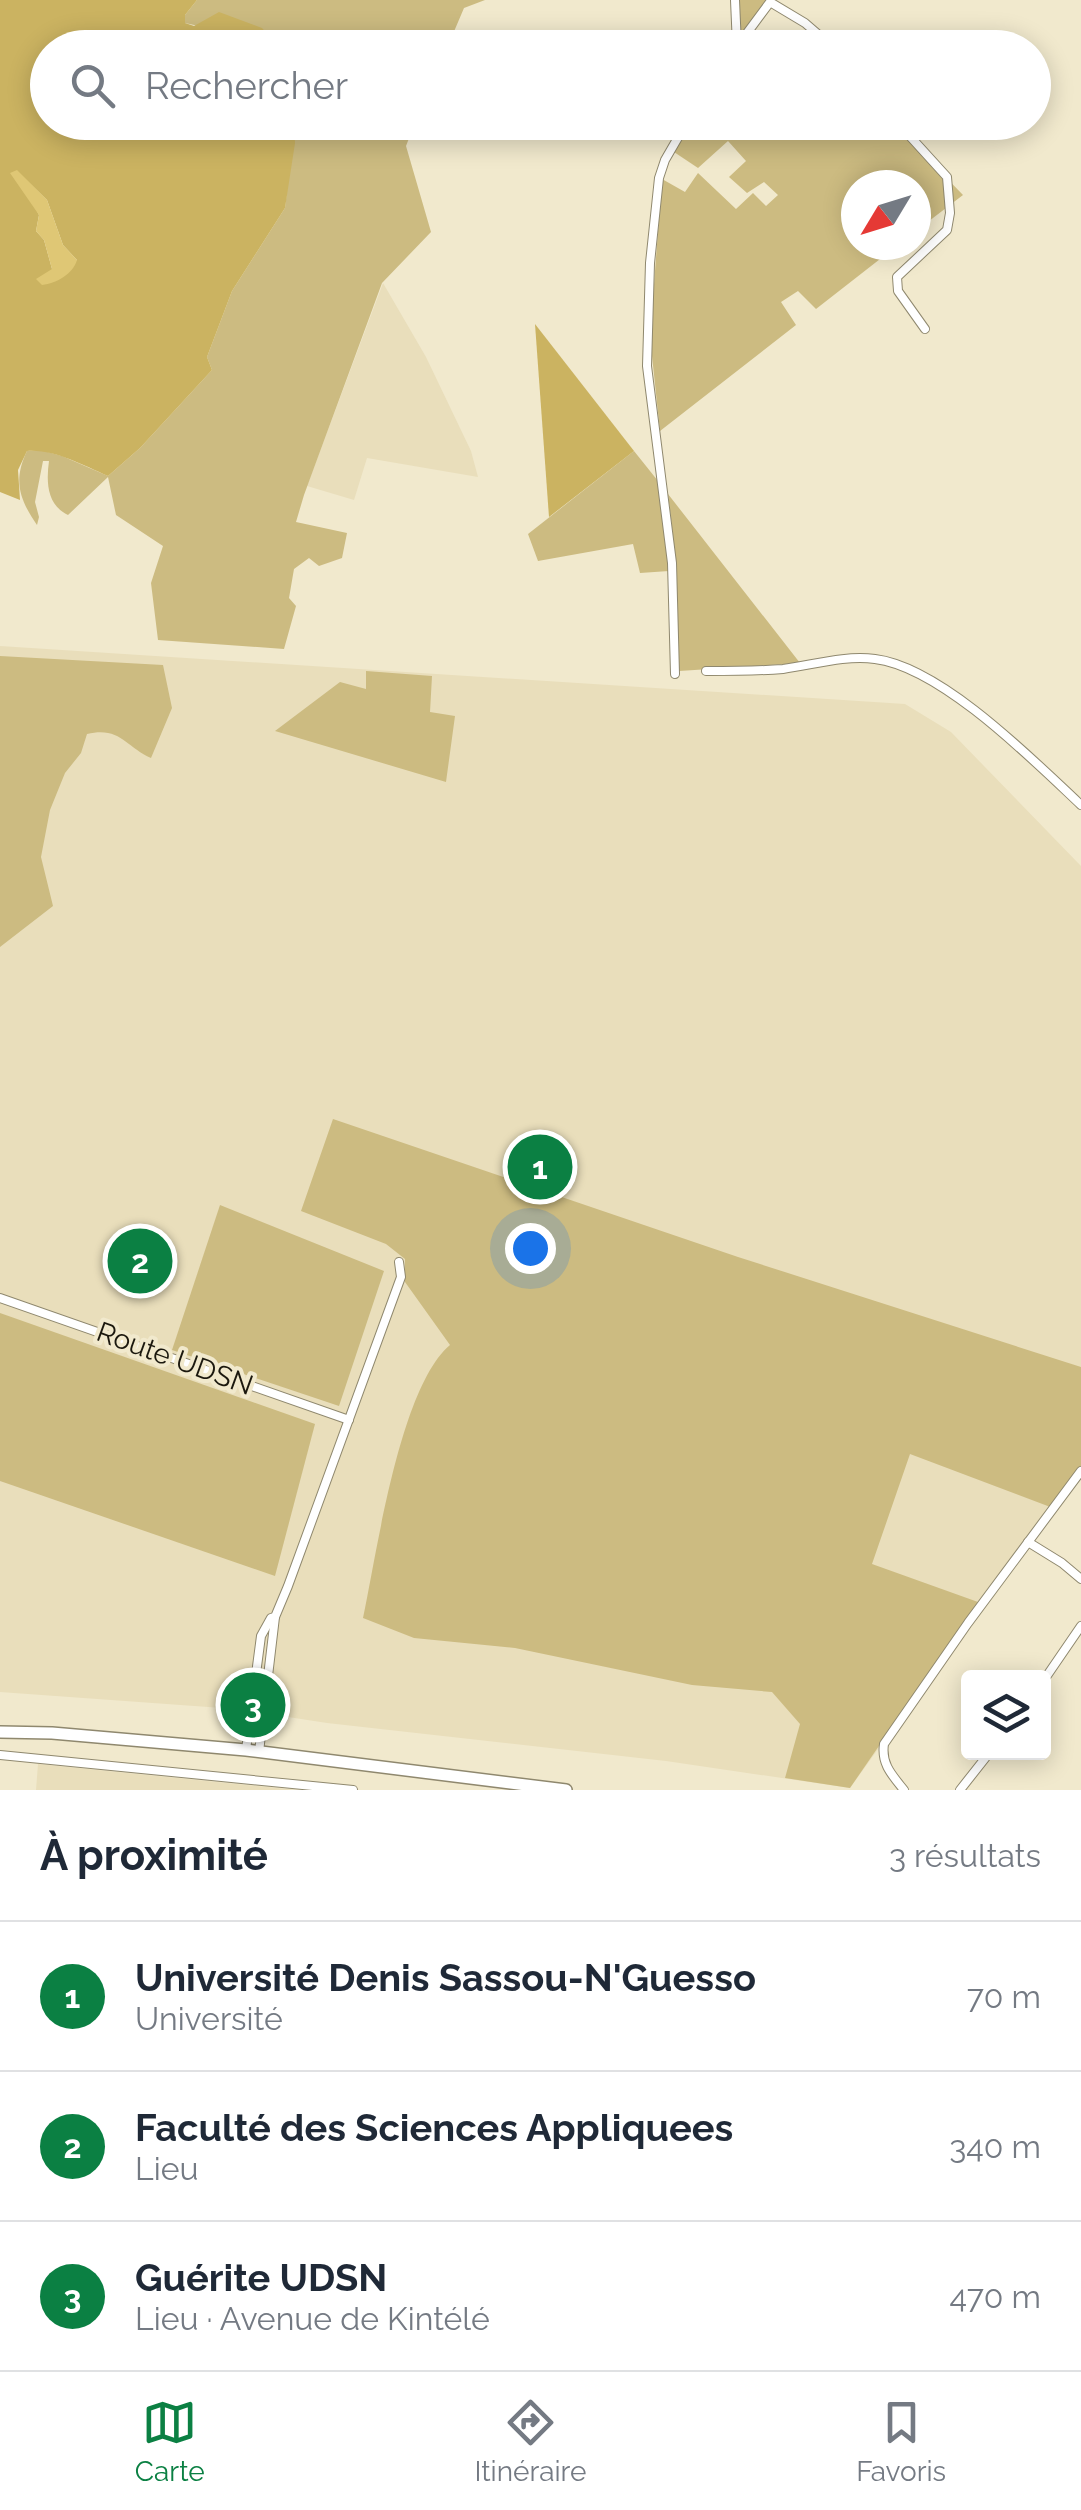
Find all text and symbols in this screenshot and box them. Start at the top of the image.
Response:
search box [30,30,1051,140]
icon: search [65,58,120,113]
text: Rechercher [145,63,348,108]
north arrow [841,170,931,260]
pin: 1 [508,1130,572,1204]
your location [505,1223,556,1274]
pin: 2 [108,1224,172,1298]
street label: Route UDSN [92,1315,257,1402]
pin: 3 [220,1668,286,1742]
map controls [961,1670,1051,1760]
button: layers [961,1670,1051,1760]
text: À proximité [40,1831,268,1880]
text: 3 résultats [889,1837,1041,1874]
text: Université Denis Sassou-N'Guesso [135,1955,756,2000]
text: 1 [65,1978,80,2015]
text: 70 m [967,1978,1041,2015]
text: Université [135,2000,283,2037]
text: Faculté des Sciences Appliquees [135,2105,733,2150]
text: 2 [63,2128,82,2165]
text: 340 m [949,2128,1041,2165]
text: Lieu [135,2150,198,2187]
text: Guérite UDSN [135,2255,387,2300]
text: 3 [64,2278,81,2315]
text: 470 m [950,2278,1041,2315]
text: Lieu · Avenue de Kintélé [135,2300,490,2337]
tab: Carte [135,2395,205,2488]
tab: Itinéraire [474,2395,586,2488]
tab: Favoris [856,2395,946,2488]

